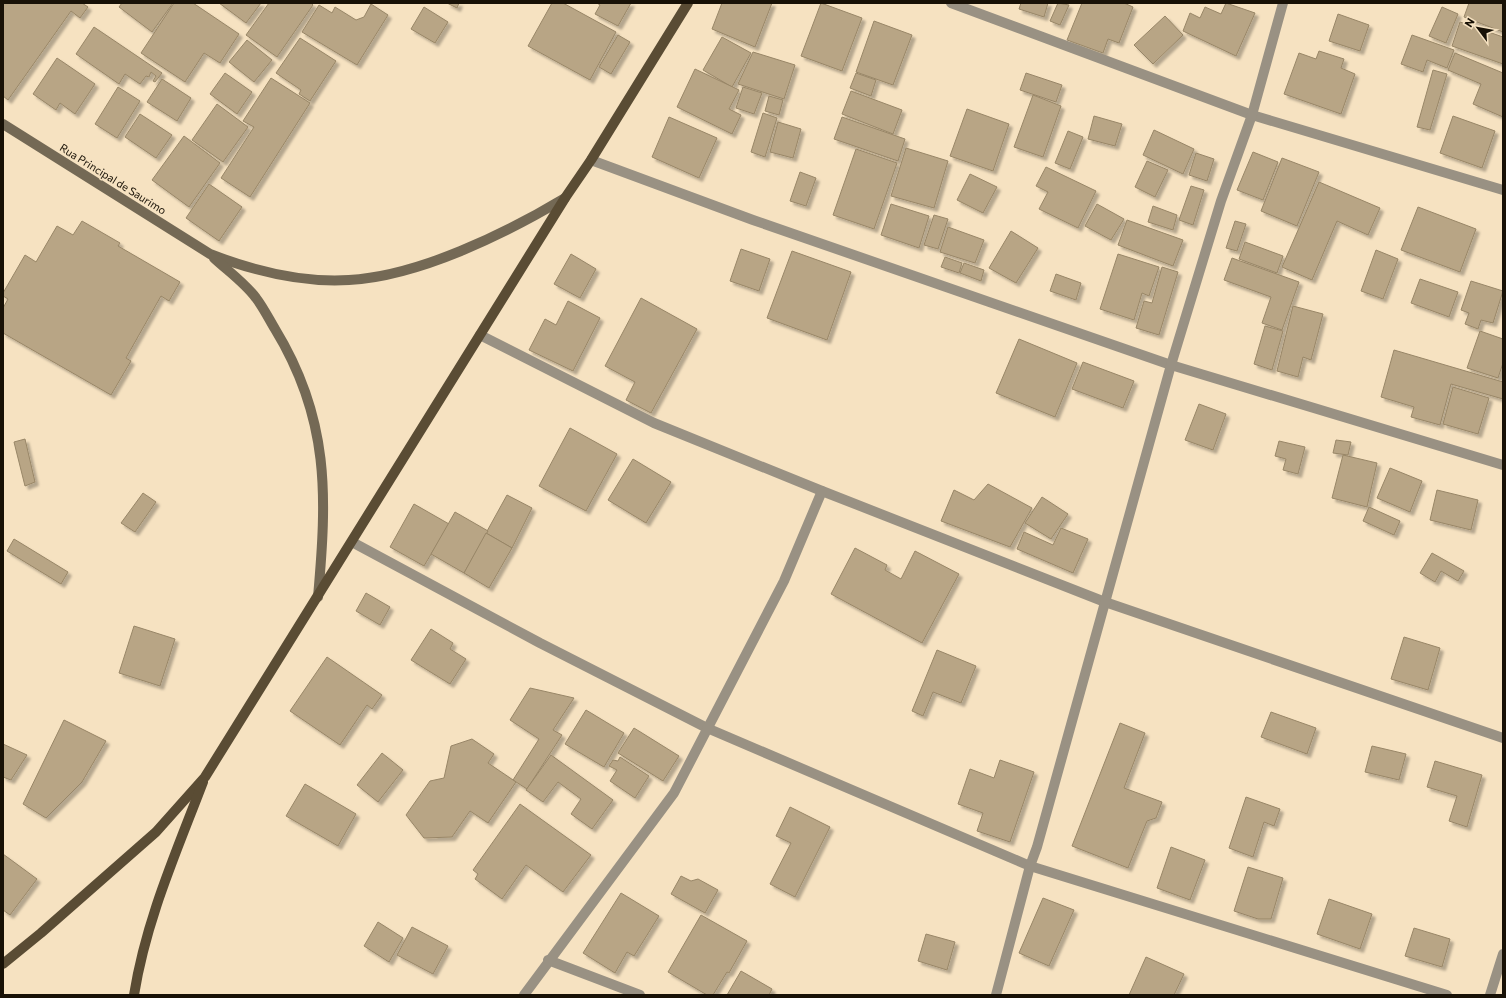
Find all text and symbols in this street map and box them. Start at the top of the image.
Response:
north arrow [1458,8,1498,48]
text: N [1461,15,1477,29]
street label: Rua Principal de Saurimo [58,140,169,217]

